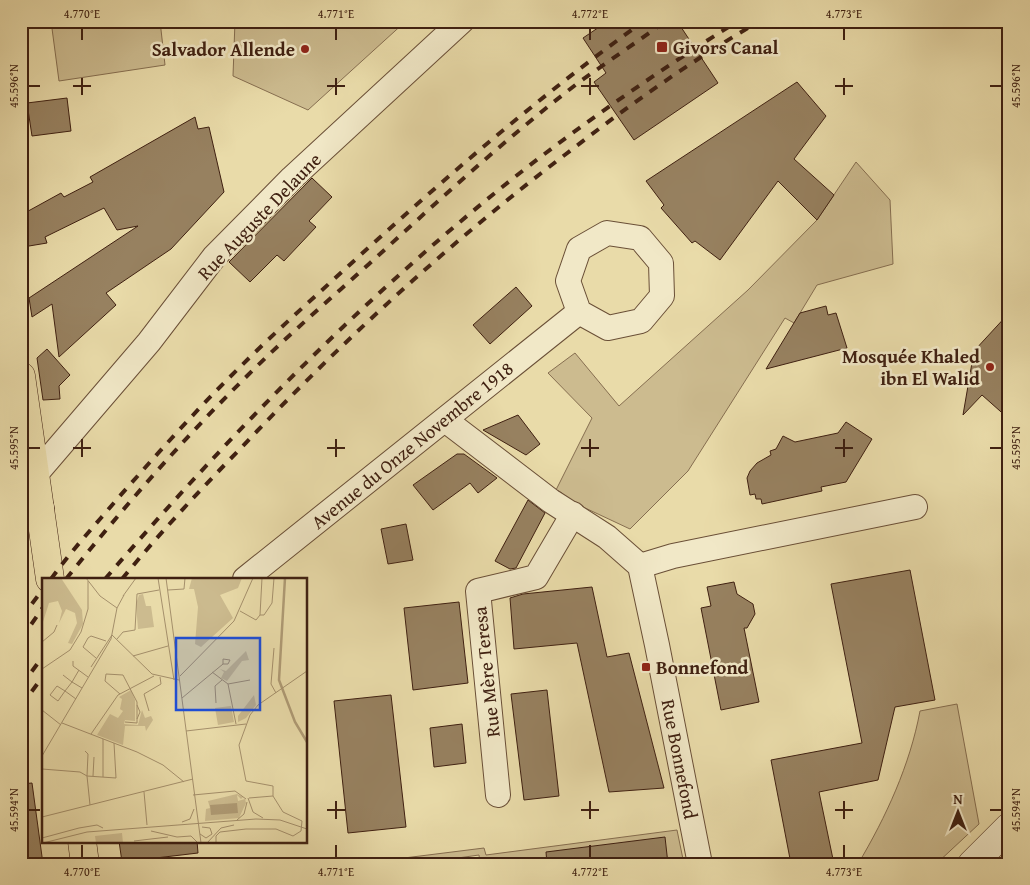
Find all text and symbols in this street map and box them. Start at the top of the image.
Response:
text: 4.770°E [64,5,100,22]
text: 4.771°E [318,5,354,22]
text: 4.772°E [572,5,608,22]
text: 4.773°E [826,5,862,22]
place label: Givors Canal [673,33,778,61]
place label: Salvador Allende [152,35,295,63]
marker: Givors Canal [655,40,669,54]
marker: Salvador Allende [299,43,311,55]
text: 45.596°N [5,64,22,108]
text: 45.596°N [1007,64,1024,108]
street label: Rue Auguste Delaune [191,146,327,286]
place label: Mosquée Khaled ibn El Walid [842,342,980,392]
street label: Avenue du Onze Novembre 1918 [305,354,519,536]
marker: Mosquée Khaled ibn El Walid [984,361,996,373]
text: 45.595°N [5,426,22,470]
text: 45.595°N [1007,426,1024,470]
inset map [42,578,308,842]
street label: Rue Mère Teresa [465,605,507,739]
place label: Bonnefond [656,653,749,681]
marker: Bonnefond [640,661,652,673]
street label: Rue Bonnefond [655,697,706,822]
text: 45.594°N [5,788,22,832]
north arrow [932,788,982,838]
text: 45.594°N [1007,788,1024,832]
text: N [953,789,963,809]
text: 4.770°E [64,863,100,880]
text: 4.771°E [318,863,354,880]
text: 4.772°E [572,863,608,880]
text: 4.773°E [826,863,862,880]

